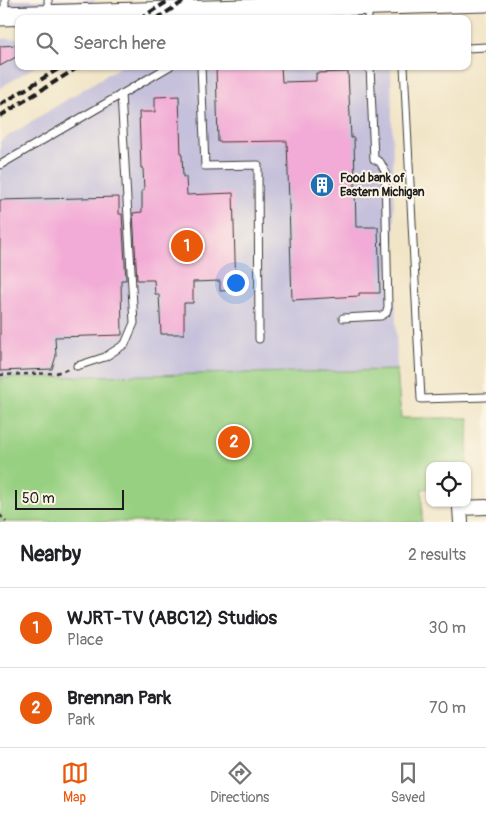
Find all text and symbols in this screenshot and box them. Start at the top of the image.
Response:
search box [15,15,471,70]
icon: search [33,29,61,57]
text: Search here [73,31,166,55]
place label: Food bank of Eastern Michigan [340,171,425,200]
building icon: Food bank of Eastern Michigan [309,172,335,198]
pin: 1 [171,227,203,265]
your location [223,270,249,296]
pin: 2 [218,423,250,461]
map controls [426,462,471,507]
button: locate [426,462,471,507]
scale bar [15,487,124,510]
text: 50 m [22,490,55,507]
text: Nearby [20,541,81,568]
text: 2 results [408,545,466,565]
text: WJRT-TV (ABC12) Studios [67,606,277,630]
text: 1 [33,618,39,638]
text: 30 m [428,618,466,638]
text: Place [67,630,103,650]
text: Brennan Park [67,686,171,710]
text: 2 [32,698,40,718]
text: 70 m [429,698,466,718]
text: Park [67,710,95,730]
tab: Map [61,759,89,806]
tab: Directions [210,759,269,806]
tab: Saved [391,759,425,806]

